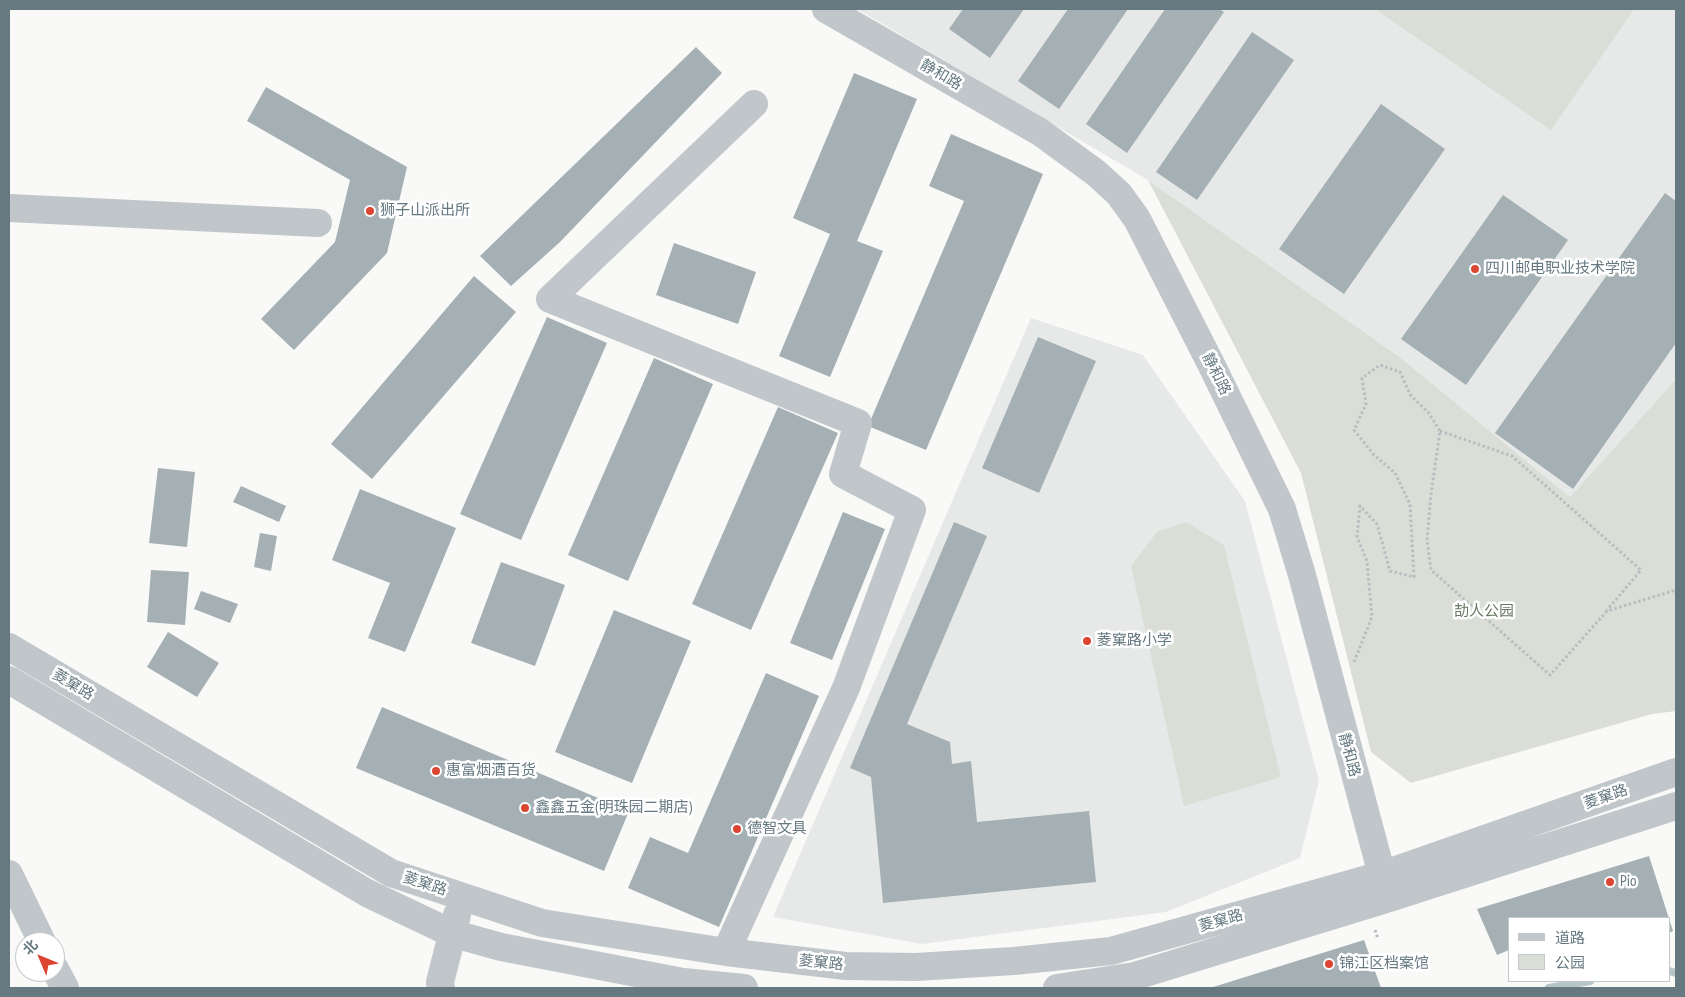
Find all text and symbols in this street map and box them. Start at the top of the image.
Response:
street label: 静和路 [917,56,965,94]
place label: 狮子山派出所 [380,202,470,220]
marker: 狮子山派出所 [364,205,376,217]
place label: 四川邮电职业技术学院 [1485,260,1635,278]
marker: 四川邮电职业技术学院 [1469,263,1481,275]
street label: 静和路 [1198,350,1234,398]
park label: 劼人公园 [1454,603,1514,621]
place label: 菱窠路小学 [1097,632,1172,650]
marker: 菱窠路小学 [1081,635,1093,647]
street label: 菱窠路 [49,666,97,704]
street label: 静和路 [1334,731,1364,779]
place label: 惠富烟酒百货 [446,762,536,780]
marker: 惠富烟酒百货 [430,765,442,777]
street label: 菱窠路 [1582,781,1630,813]
place label: 鑫鑫五金(明珠园二期店) [535,799,692,817]
marker: 鑫鑫五金(明珠园二期店) [519,802,531,814]
place label: 德智文具 [747,820,807,838]
marker: 德智文具 [731,823,743,835]
street label: 菱窠路 [401,868,449,900]
place label: Pio [1620,873,1636,891]
marker: Pio [1604,876,1616,888]
street label: 菱窠路 [1197,906,1245,936]
legend [1508,917,1670,982]
text: 道路 [1555,928,1585,947]
north arrow [15,932,65,982]
text: 北 [19,936,41,958]
street label: 菱窠路 [798,952,844,974]
text: 公园 [1555,953,1585,972]
place label: 锦江区档案馆 [1339,955,1429,973]
marker: 锦江区档案馆 [1323,958,1335,970]

